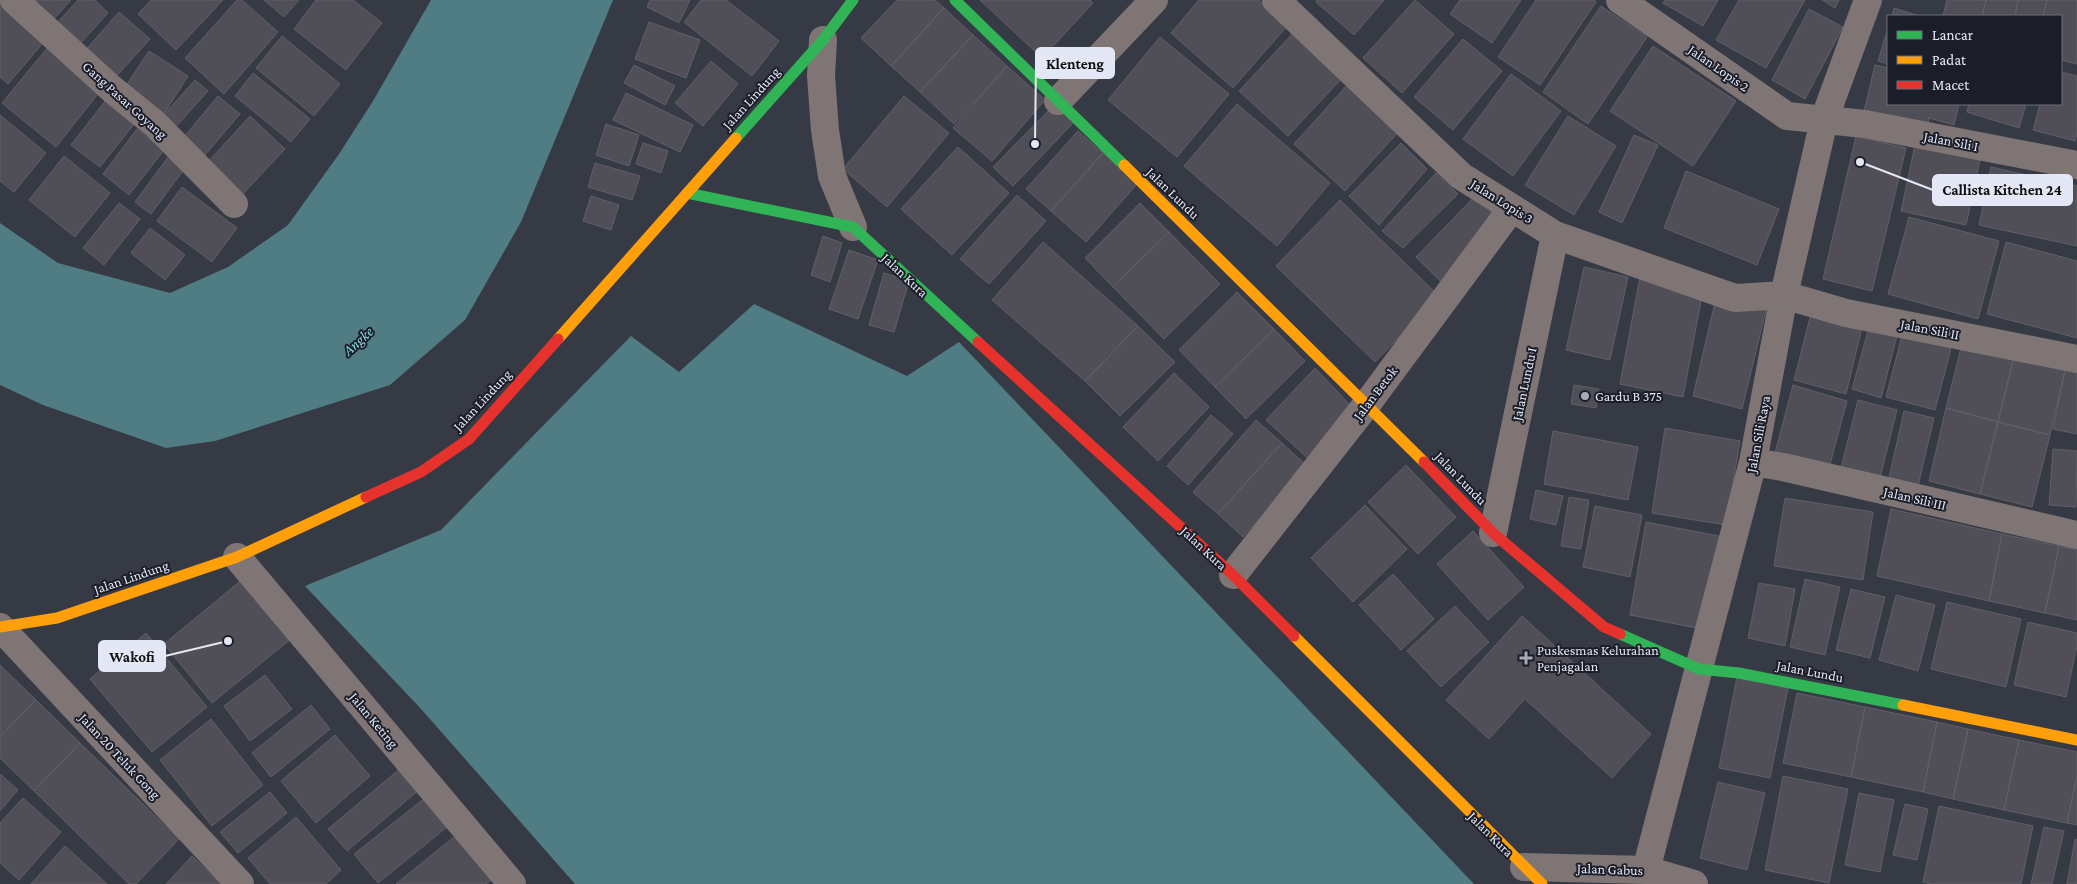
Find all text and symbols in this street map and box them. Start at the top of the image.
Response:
legend [1887,15,2062,105]
text: Lancar [1932,27,1974,43]
street label: Jalan Lopis 2 [1684,40,1753,95]
callout: Klenteng [1036,48,1114,78]
text: Padat [1932,52,1967,68]
text: Klenteng [1046,56,1104,72]
street label: Gang Pasar Goyang [79,58,171,142]
street label: Jalan Lindung [718,63,783,134]
text: Macet [1932,77,1970,93]
street label: Jalan Sili I [1920,127,1980,154]
street label: Jalan Lundu [1142,162,1203,223]
street label: Jalan Lopis 3 [1466,174,1536,227]
callout: Callista Kitchen 24 [1933,175,2072,205]
text: Callista Kitchen 24 [1942,182,2062,198]
street label: Jalan Kura [877,248,932,301]
street label: Jalan Sili II [1897,315,1961,343]
water label: Angke [339,323,377,360]
street label: Jalan Lundu I [1508,346,1540,424]
street label: Jalan Betok [1348,363,1401,425]
street label: Jalan Lindung [448,366,515,436]
place label: Gardu B 375 [1595,388,1662,404]
marker: Gardu B 375 [1579,390,1591,402]
street label: Jalan Sili Raya [1742,394,1773,476]
street label: Jalan Lundu [1430,447,1491,508]
street label: Jalan Sili III [1880,483,1948,513]
street label: Jalan Kura [1176,521,1231,574]
street label: Jalan Lindung [90,557,171,598]
callout: Wakofi [99,641,165,671]
place label: Puskesmas Kelurahan Penjagalan [1537,642,1659,675]
text: Wakofi [108,649,155,665]
marker: Puskesmas Kelurahan Penjagalan [1519,651,1533,665]
street label: Jalan Lundu [1773,656,1845,685]
street label: Jalan Keting [345,687,402,751]
street label: Jalan 20 Teluk Gong [75,708,164,803]
street label: Jalan Kura [1464,807,1517,860]
street label: Jalan Gabus [1575,860,1643,878]

